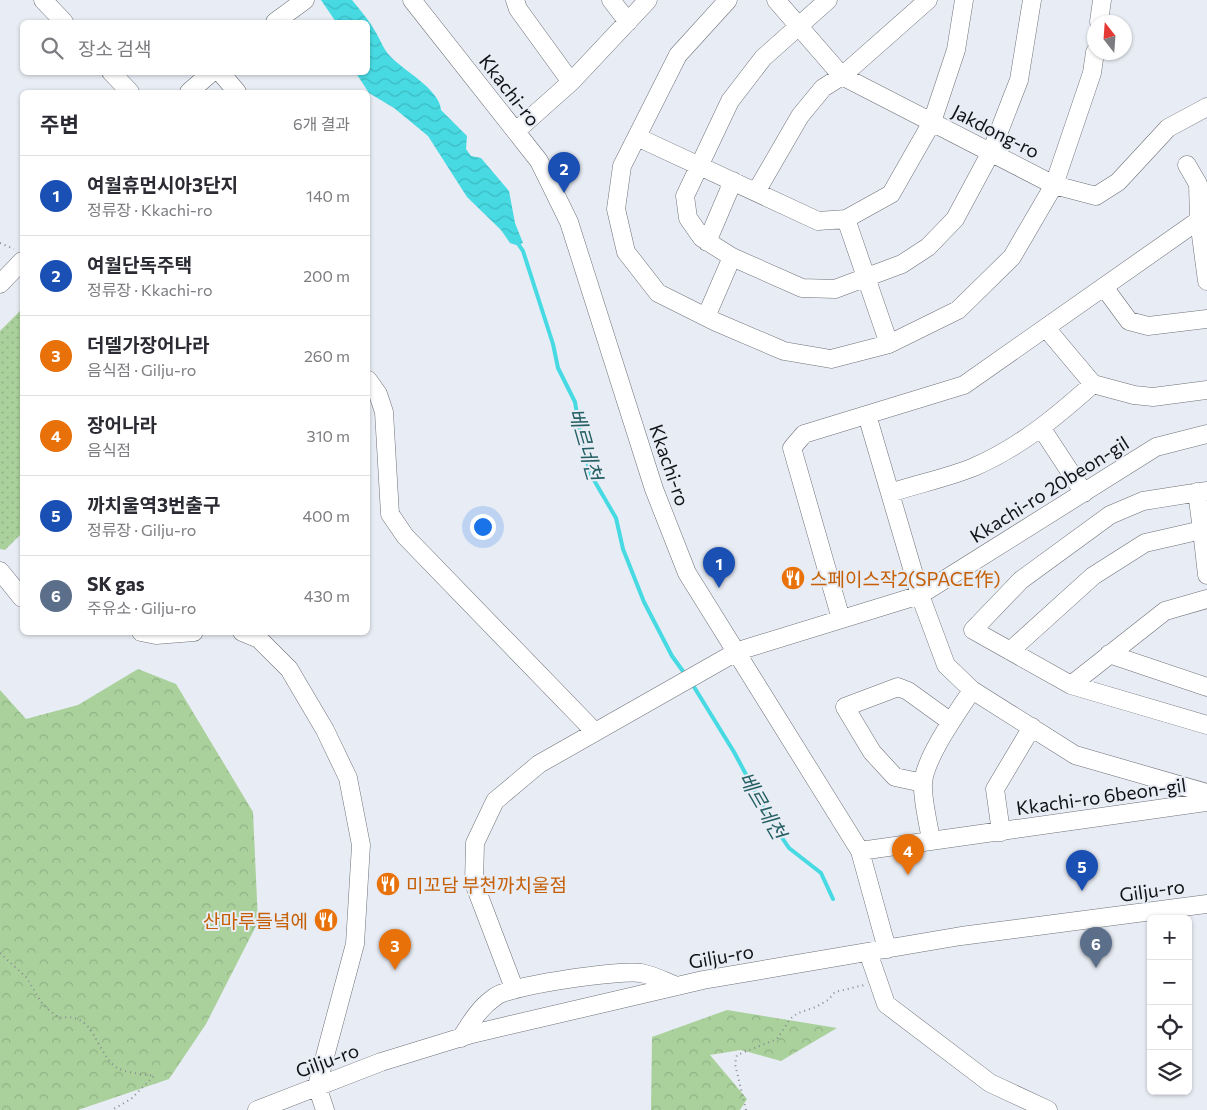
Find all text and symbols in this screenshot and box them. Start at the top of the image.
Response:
north arrow [1087,15,1132,60]
search box [20,20,370,75]
icon: search [38,34,66,62]
text: 장소 검색 [78,37,152,60]
street label: Kkachi-ro [475,50,545,130]
street label: Jakdong-ro [948,99,1044,163]
text: 주변 [40,111,79,136]
text: 6개 결과 [293,114,350,133]
pin: 2 [548,152,580,193]
text: 여월휴먼시아3단지 [87,173,238,196]
text: 1 [52,186,60,205]
text: 140 m [306,186,350,205]
text: 정류장 · Kkachi-ro [87,200,212,219]
text: 여월단독주택 [87,253,192,276]
text: 2 [51,266,61,285]
text: 200 m [303,266,350,285]
text: 정류장 · Kkachi-ro [87,280,212,299]
text: 더델가장어나라 [87,333,209,356]
text: 3 [51,346,61,365]
text: 260 m [304,346,350,365]
text: 음식점 · Gilju-ro [87,360,196,379]
water label: 베르네천 [564,405,608,485]
text: 장어나라 [87,413,157,436]
street label: Kkachi-ro [645,421,695,509]
text: 4 [51,426,61,445]
text: 310 m [307,426,350,445]
street label: Kkachi-ro 20beon-gil [965,431,1133,547]
text: 음식점 [87,440,131,459]
text: 까치울역3번출구 [87,493,220,516]
text: 5 [51,506,61,525]
text: 400 m [302,506,350,525]
your location [470,514,496,540]
text: 정류장 · Gilju-ro [87,520,196,539]
pin: 1 [703,547,735,588]
restaurant icon: 스페이스작2(SPACE作) [780,565,806,591]
place label: 스페이스작2(SPACE作) [810,567,1000,590]
text: SK gas [87,572,145,595]
text: 6 [51,586,61,605]
text: 430 m [304,586,350,605]
text: 주유소 · Gilju-ro [87,598,196,617]
water label: 베르네천 [734,767,793,845]
street label: Kkachi-ro 6beon-gil [1014,773,1188,819]
pin: 4 [892,834,924,875]
pin: 5 [1066,850,1098,891]
restaurant icon: 미꼬담 부천까치울점 [375,871,401,897]
place label: 미꼬담 부천까치울점 [406,873,567,896]
street label: Gilju-ro [1118,874,1186,906]
restaurant icon: 산마루들녘에 [313,907,339,933]
place label: 산마루들녘에 [203,909,308,932]
map controls [1147,915,1192,1095]
button: + [1147,915,1192,960]
pin: 6 [1080,927,1112,968]
pin: 3 [379,929,411,970]
street label: Gilju-ro [687,939,755,973]
button: − [1147,960,1192,1005]
button: locate [1147,1005,1192,1050]
street label: Gilju-ro [292,1038,362,1082]
button: layers [1147,1050,1192,1095]

